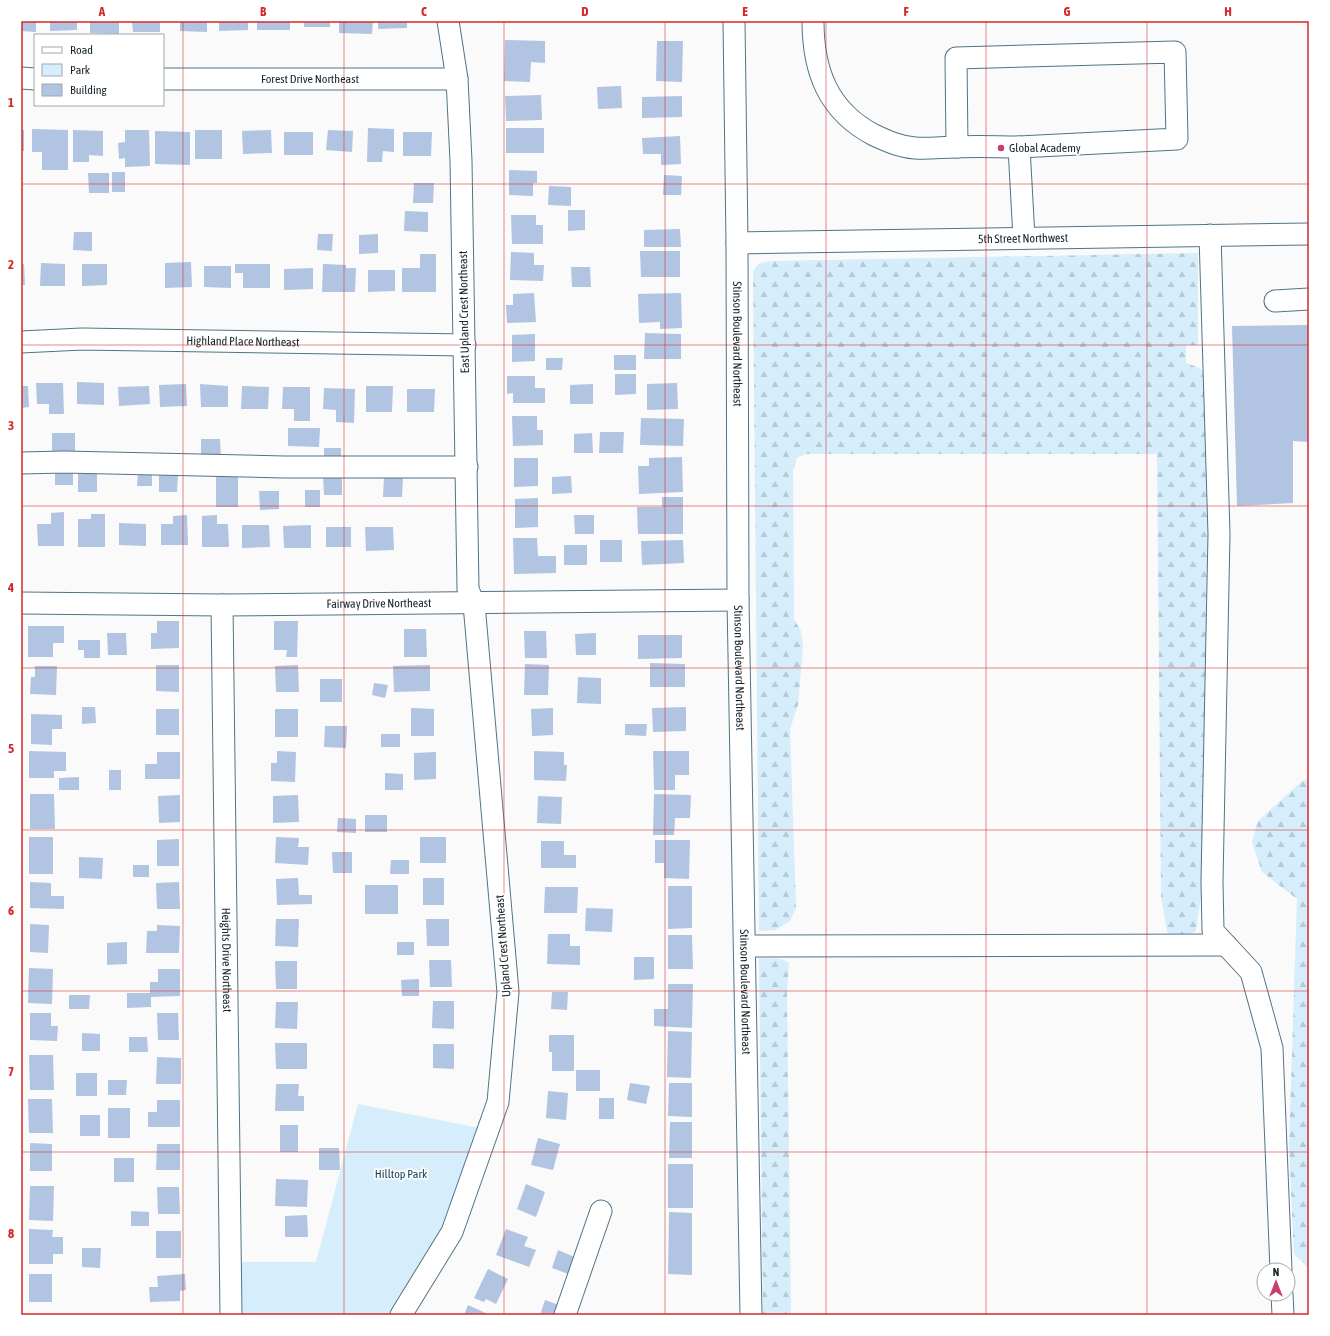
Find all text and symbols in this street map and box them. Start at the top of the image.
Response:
text: A [98,4,106,19]
text: B [260,4,267,19]
text: C [421,4,427,19]
text: D [581,4,589,19]
text: E [742,4,748,19]
text: F [903,4,909,19]
text: G [1064,4,1071,19]
text: H [1224,4,1232,19]
legend [34,34,164,106]
text: Road [70,43,93,57]
text: Park [70,63,91,77]
street label: Forest Drive Northeast [261,72,359,86]
text: Building [70,83,108,97]
text: 1 [8,95,14,110]
place label: Global Academy [1009,141,1081,155]
marker: Global Academy [996,143,1006,153]
street label: 5th Street Northwest [978,231,1069,246]
street label: East Upland Crest Northeast [456,250,472,373]
text: 2 [8,257,14,272]
street label: Stinson Boulevard Northeast [730,281,744,407]
street label: Highland Place Northeast [186,334,300,349]
text: 3 [8,418,14,433]
text: 4 [7,580,14,595]
street label: Fairway Drive Northeast [326,596,432,611]
street label: Stinson Boulevard Northeast [731,605,747,731]
text: 5 [8,741,14,756]
street label: Upland Crest Northeast [492,894,514,998]
text: 6 [8,903,14,918]
street label: Heights Drive Northeast [219,907,234,1013]
street label: Stinson Boulevard Northeast [737,929,753,1055]
text: 7 [8,1064,14,1079]
park label: Hilltop Park [375,1167,428,1181]
text: 8 [8,1226,14,1241]
north arrow [1256,1262,1296,1302]
text: N [1273,1266,1279,1278]

